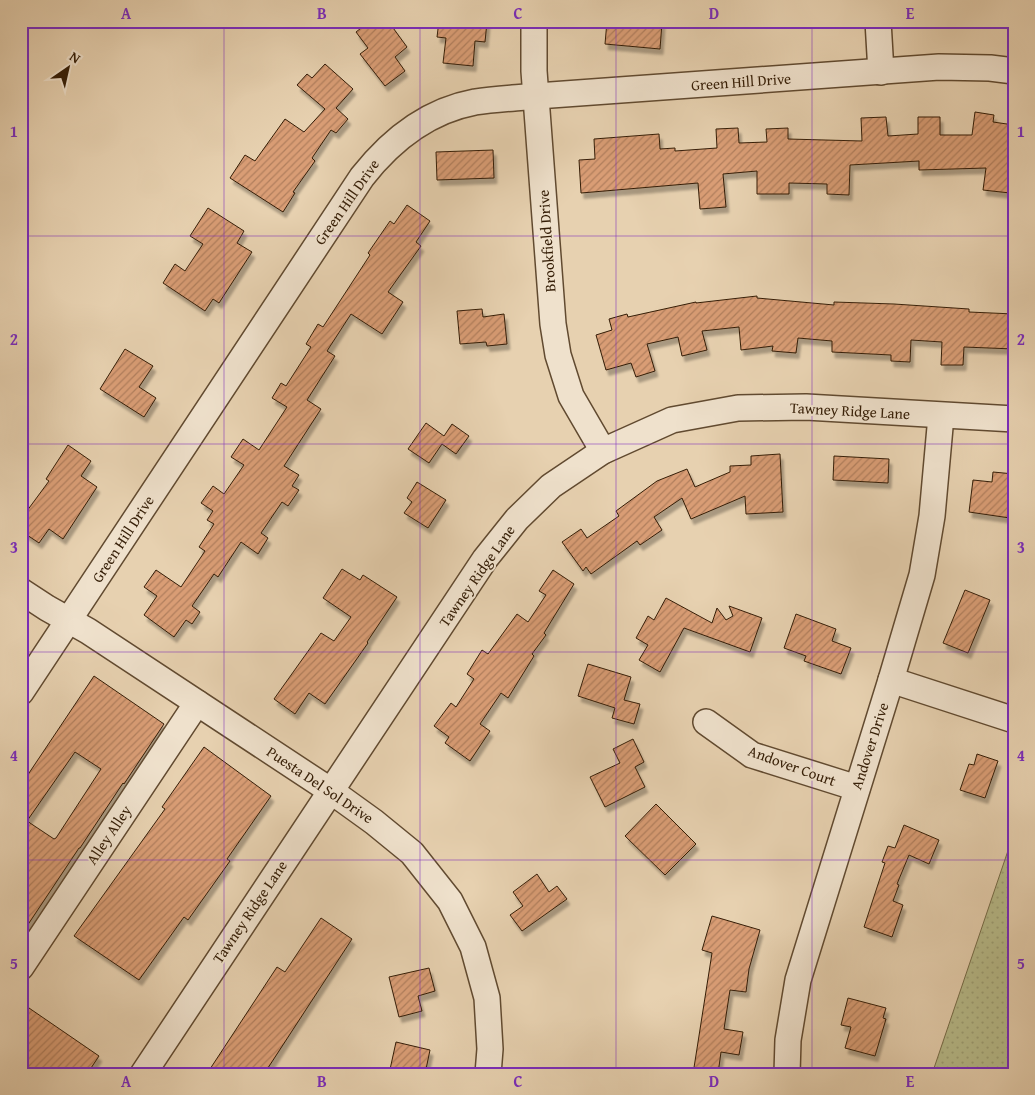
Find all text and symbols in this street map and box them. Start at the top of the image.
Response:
text: A [121,1,132,25]
text: B [317,1,327,25]
text: C [513,1,523,25]
text: D [709,1,719,25]
text: E [906,1,915,25]
north arrow [42,42,92,92]
text: N [66,46,85,68]
street label: Green Hill Drive [690,68,792,95]
text: 1 [10,119,18,143]
text: 1 [1017,119,1025,143]
street label: Green Hill Drive [309,155,384,249]
street label: Brookfield Drive [532,189,561,293]
text: 2 [10,327,18,351]
text: 2 [1017,327,1025,351]
street label: Tawney Ridge Lane [790,397,911,424]
street label: Green Hill Drive [87,491,159,586]
street label: Tawney Ridge Lane [434,521,520,631]
text: 3 [10,535,18,559]
text: 3 [1017,535,1025,559]
street label: Andover Drive [846,700,893,792]
street label: Andover Court [745,740,840,791]
street label: Puesta Del Sol Drive [263,741,378,828]
text: 4 [10,743,18,767]
text: 4 [1017,743,1025,767]
street label: Alley Alley [81,800,136,869]
street label: Tawney Ridge Lane [207,856,292,967]
text: 5 [10,951,18,975]
text: 5 [1017,951,1025,975]
text: A [121,1069,132,1093]
text: B [317,1069,327,1093]
text: C [513,1069,523,1093]
text: D [709,1069,719,1093]
text: E [906,1069,915,1093]

